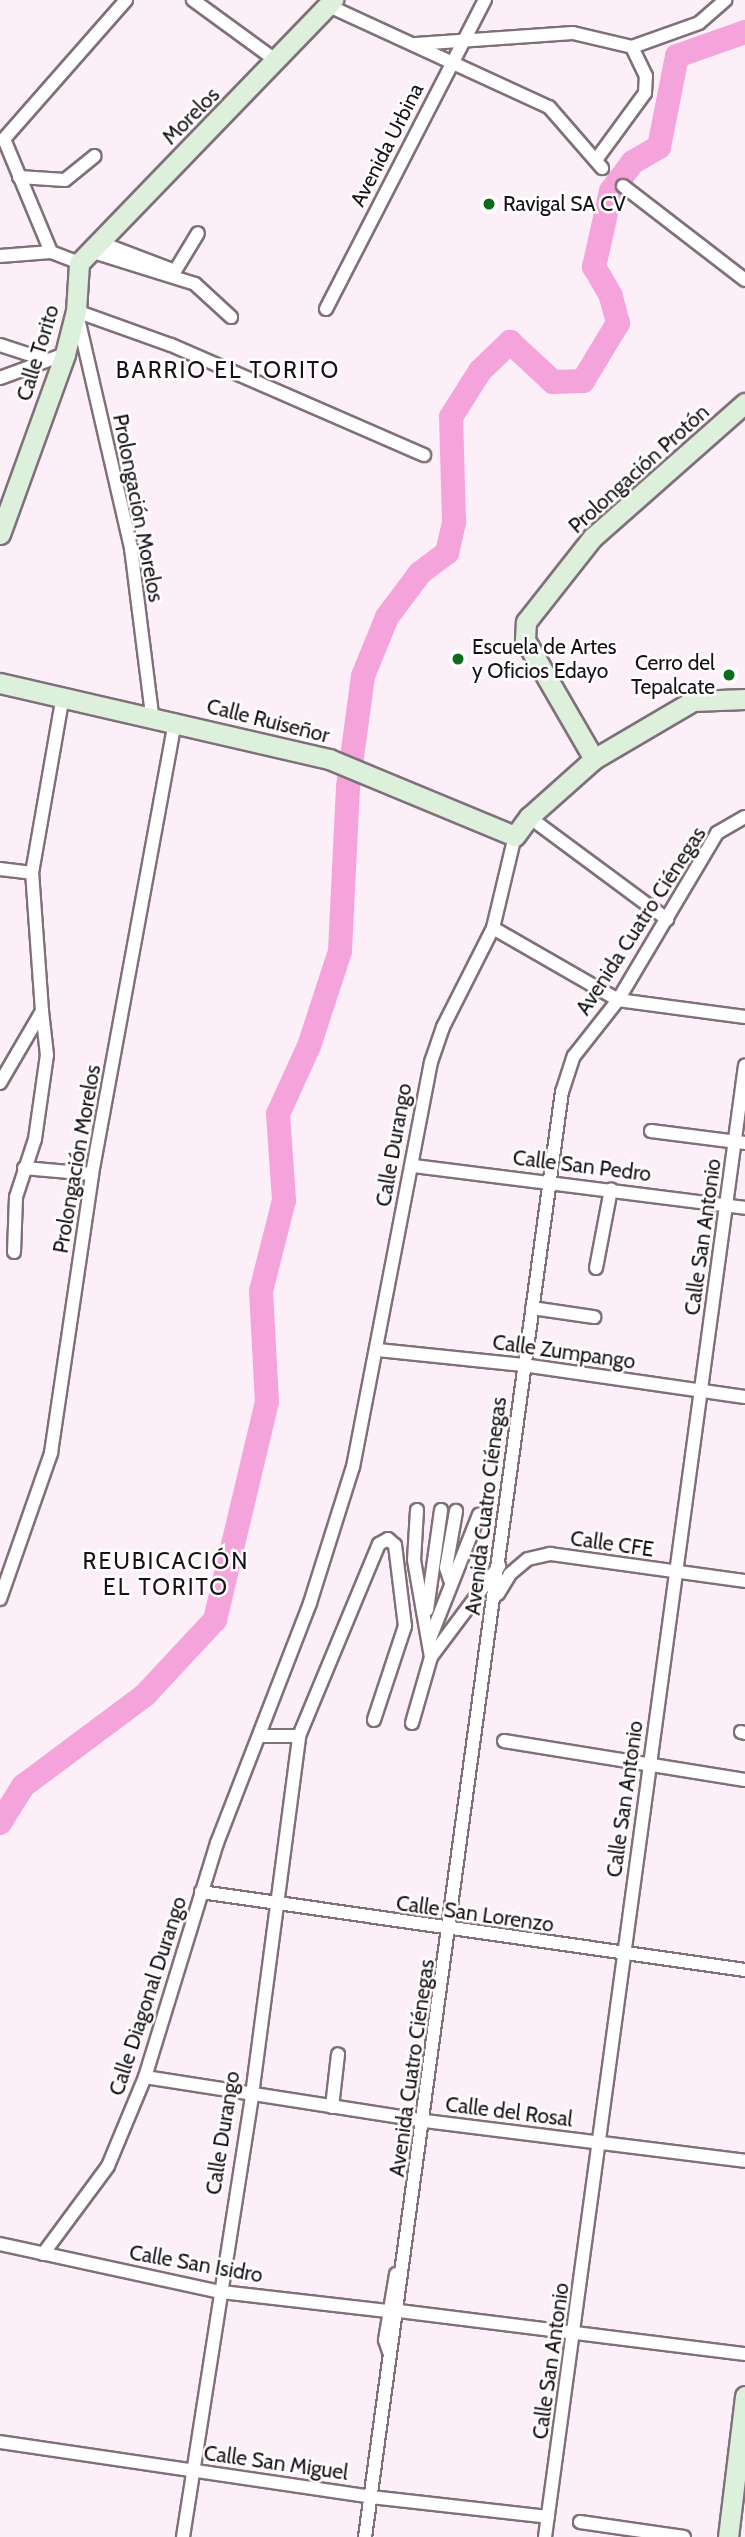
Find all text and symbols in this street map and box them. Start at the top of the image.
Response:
street label: Avenida Urbina [345,79,429,211]
street label: Morelos [157,82,225,150]
place label: Ravigal SA CV [503,191,626,217]
marker: Ravigal SA CV [481,196,497,212]
street label: Calle Torito [11,302,65,404]
district label: BARRIO EL TORITO [118,356,338,384]
street label: Prolongación Protón [564,399,714,539]
street label: Prolongación Morelos [107,412,169,604]
place label: Escuela de Artes y Oficios Edayo [472,634,616,684]
place label: Cerro del Tepalcate [631,650,715,700]
marker: Escuela de Artes y Oficios Edayo [450,651,466,667]
marker: Cerro del Tepalcate [721,667,737,683]
street label: Calle Ruiseñor [204,694,332,748]
street label: Avenida Cuatro Ciénegas [571,822,711,1020]
street label: Prolongación Morelos [48,1063,106,1255]
street label: Calle Durango [371,1081,417,1209]
street label: Calle San Pedro [511,1145,653,1187]
street label: Calle San Antonio [680,1157,726,1317]
street label: Calle Zumpango [491,1329,637,1375]
street label: Avenida Cuatro Ciénegas [460,1396,512,1616]
street label: Calle CFE [569,1526,655,1562]
district label: REUBICACIÓN EL TORITO [84,1547,248,1601]
street label: Calle San Antonio [602,1719,648,1879]
street label: Calle San Lorenzo [395,1890,555,1938]
street label: Calle Diagonal Durango [104,1893,192,2099]
street label: Avenida Cuatro Ciénegas [384,1958,440,2178]
street label: Calle Durango [201,2069,245,2197]
street label: Calle del Rosal [444,2092,574,2132]
street label: Calle San Isidro [127,2240,265,2288]
street label: Calle San Antonio [528,2281,574,2441]
street label: Calle San Miguel [202,2440,350,2486]

